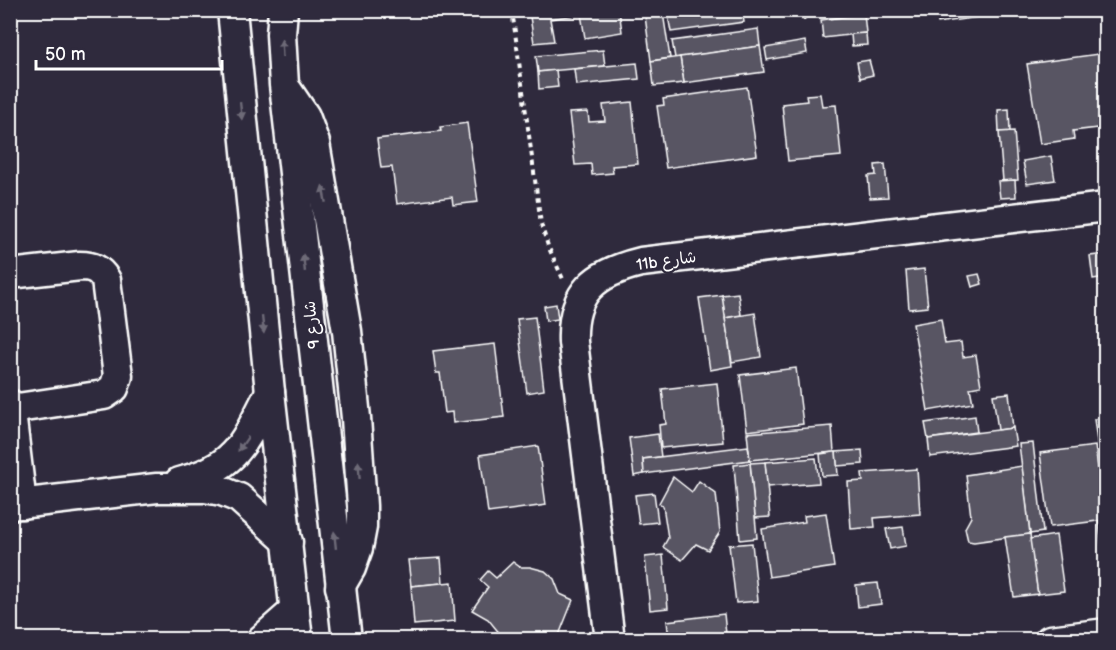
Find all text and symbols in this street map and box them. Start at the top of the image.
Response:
scale bar [36,33,222,71]
one-way arrow [277,38,286,57]
text: 50 m [45,44,86,65]
one-way arrow [236,101,246,120]
one-way arrow [319,184,328,203]
street label: 11b شارع [635,248,698,276]
one-way arrow [299,253,309,272]
street label: شارع 9 [301,300,325,350]
one-way arrow [258,316,268,335]
one-way arrow [237,435,248,452]
one-way arrow [355,461,364,480]
one-way arrow [330,530,340,549]

